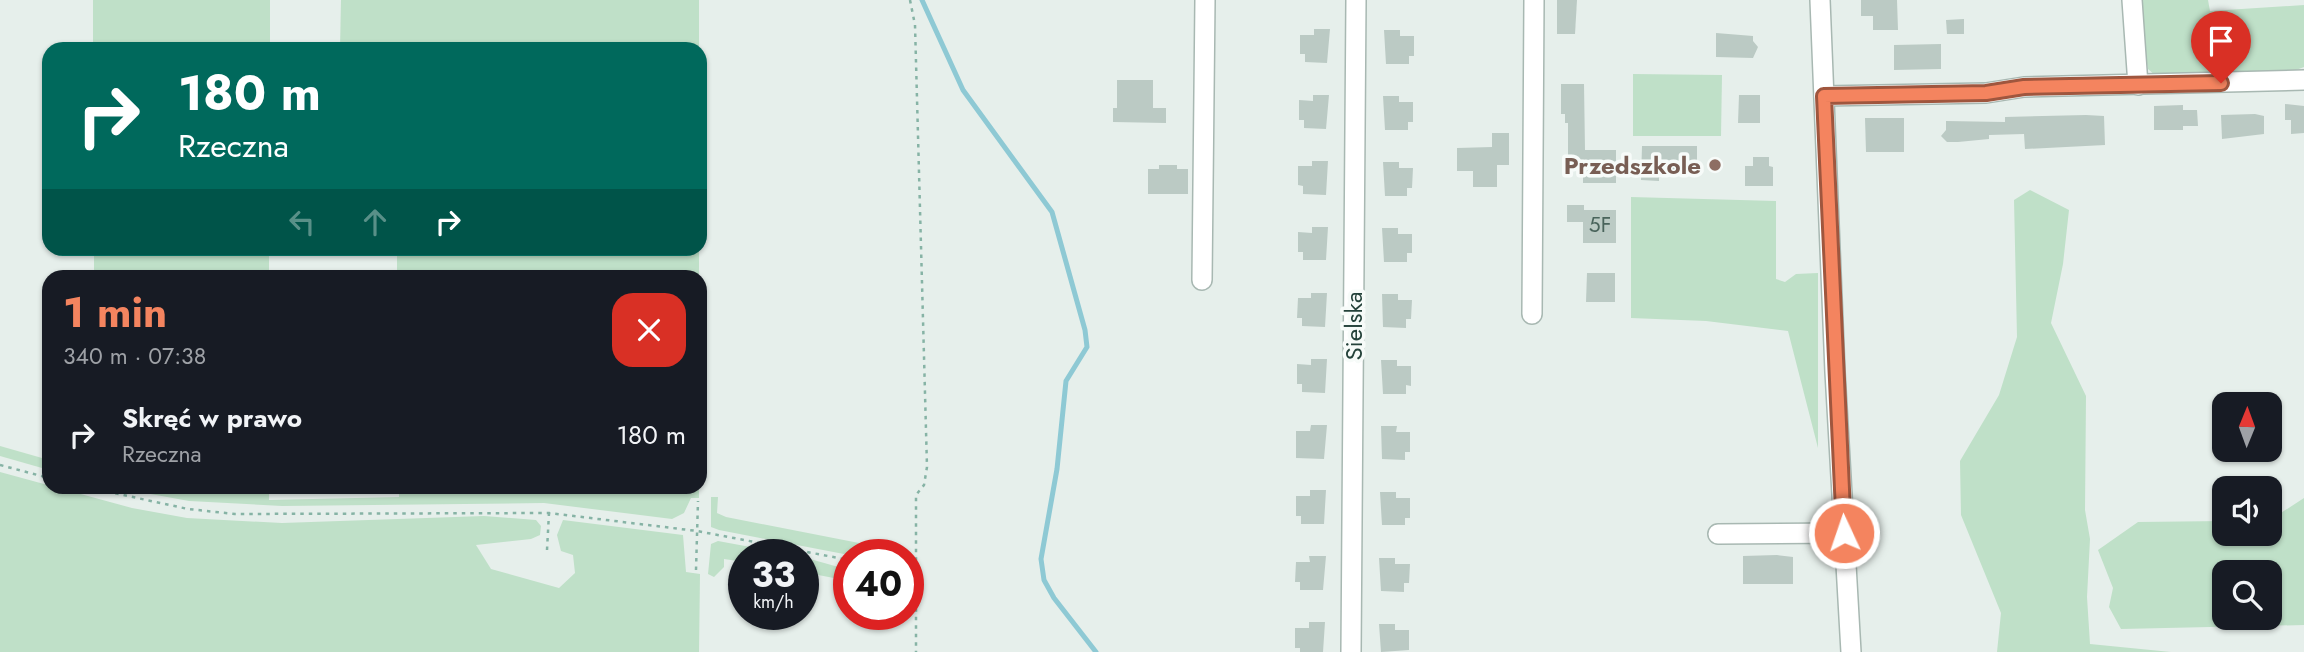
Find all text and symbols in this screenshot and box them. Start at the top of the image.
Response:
pin [2191,11,2251,83]
icon: arrive [2202,22,2240,60]
text: 180 m [178,58,321,128]
icon: right [63,70,154,161]
text: Rzeczna [178,123,289,169]
place label: Przedszkole [1564,148,1701,183]
marker: Przedszkole [1707,157,1723,173]
icon: left [283,203,321,241]
icon: ahead [356,203,394,241]
icon: right [429,203,467,241]
house number: 5F [1589,210,1611,240]
text: 1 min [63,282,167,343]
street label: Sielska [1336,291,1371,361]
button: close [612,293,686,367]
text: 340 m · 07:38 [63,339,206,373]
north arrow [2212,392,2282,462]
map controls [2212,392,2282,630]
text: Skręć w prawo [122,399,302,437]
icon: right [63,416,101,454]
text: 180 m [616,416,686,454]
text: Rzeczna [122,437,202,471]
button: sound [2212,476,2282,546]
position arrow [1807,496,1881,570]
speed limit sign: 40 [833,539,924,630]
text: 33 [752,550,795,600]
button: search [2212,560,2282,630]
text: km/h [753,589,794,615]

